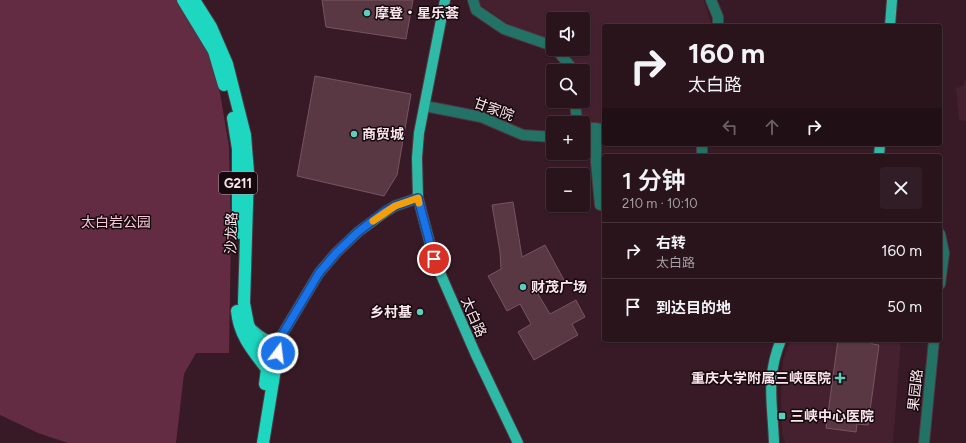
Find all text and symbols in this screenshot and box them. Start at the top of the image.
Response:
place label: 摩登・星乐荟 [375,5,459,22]
marker: 摩登・星乐荟 [362,8,372,18]
map controls [546,12,590,212]
button: sound [546,12,590,56]
text: 160 m [688,36,765,70]
icon: right [622,40,674,92]
button: search [546,64,590,108]
text: 太白路 [688,74,742,96]
street label: 甘家院 [471,94,516,125]
button: + [546,116,590,160]
icon: left [719,116,741,138]
icon: ahead [761,116,783,138]
icon: right [803,116,825,138]
place label: 商贸城 [362,126,404,143]
marker: 商贸城 [349,129,359,139]
text: 1 分钟 [622,166,686,195]
button: close [880,167,922,209]
button: − [546,168,590,212]
road number: G211 [219,172,257,194]
text: 210 m · 10:10 [622,196,698,211]
street label: 沙龙路 [222,212,241,254]
park label: 太白岩公园 [81,214,151,231]
text: 右转 [656,234,686,252]
icon: right [622,240,644,262]
pin [417,242,451,276]
text: 160 m [881,242,922,260]
icon: arrive [423,248,445,270]
text: 太白路 [656,255,695,270]
place label: 财茂广场 [531,279,587,296]
marker: 财茂广场 [518,282,528,292]
street label: 太白路 [457,295,490,340]
icon: arrive [622,296,644,318]
text: 50 m [887,298,922,316]
text: 到达目的地 [656,299,731,317]
place label: 乡村基 [370,304,412,321]
marker: 乡村基 [415,307,425,317]
position arrow [257,332,299,374]
street label: 果园路 [905,368,926,412]
place label: 重庆大学附属三峡医院 [691,370,831,387]
marker: 重庆大学附属三峡医院 [834,372,846,384]
place label: 三峡中心医院 [790,408,874,425]
marker: 三峡中心医院 [777,411,787,421]

